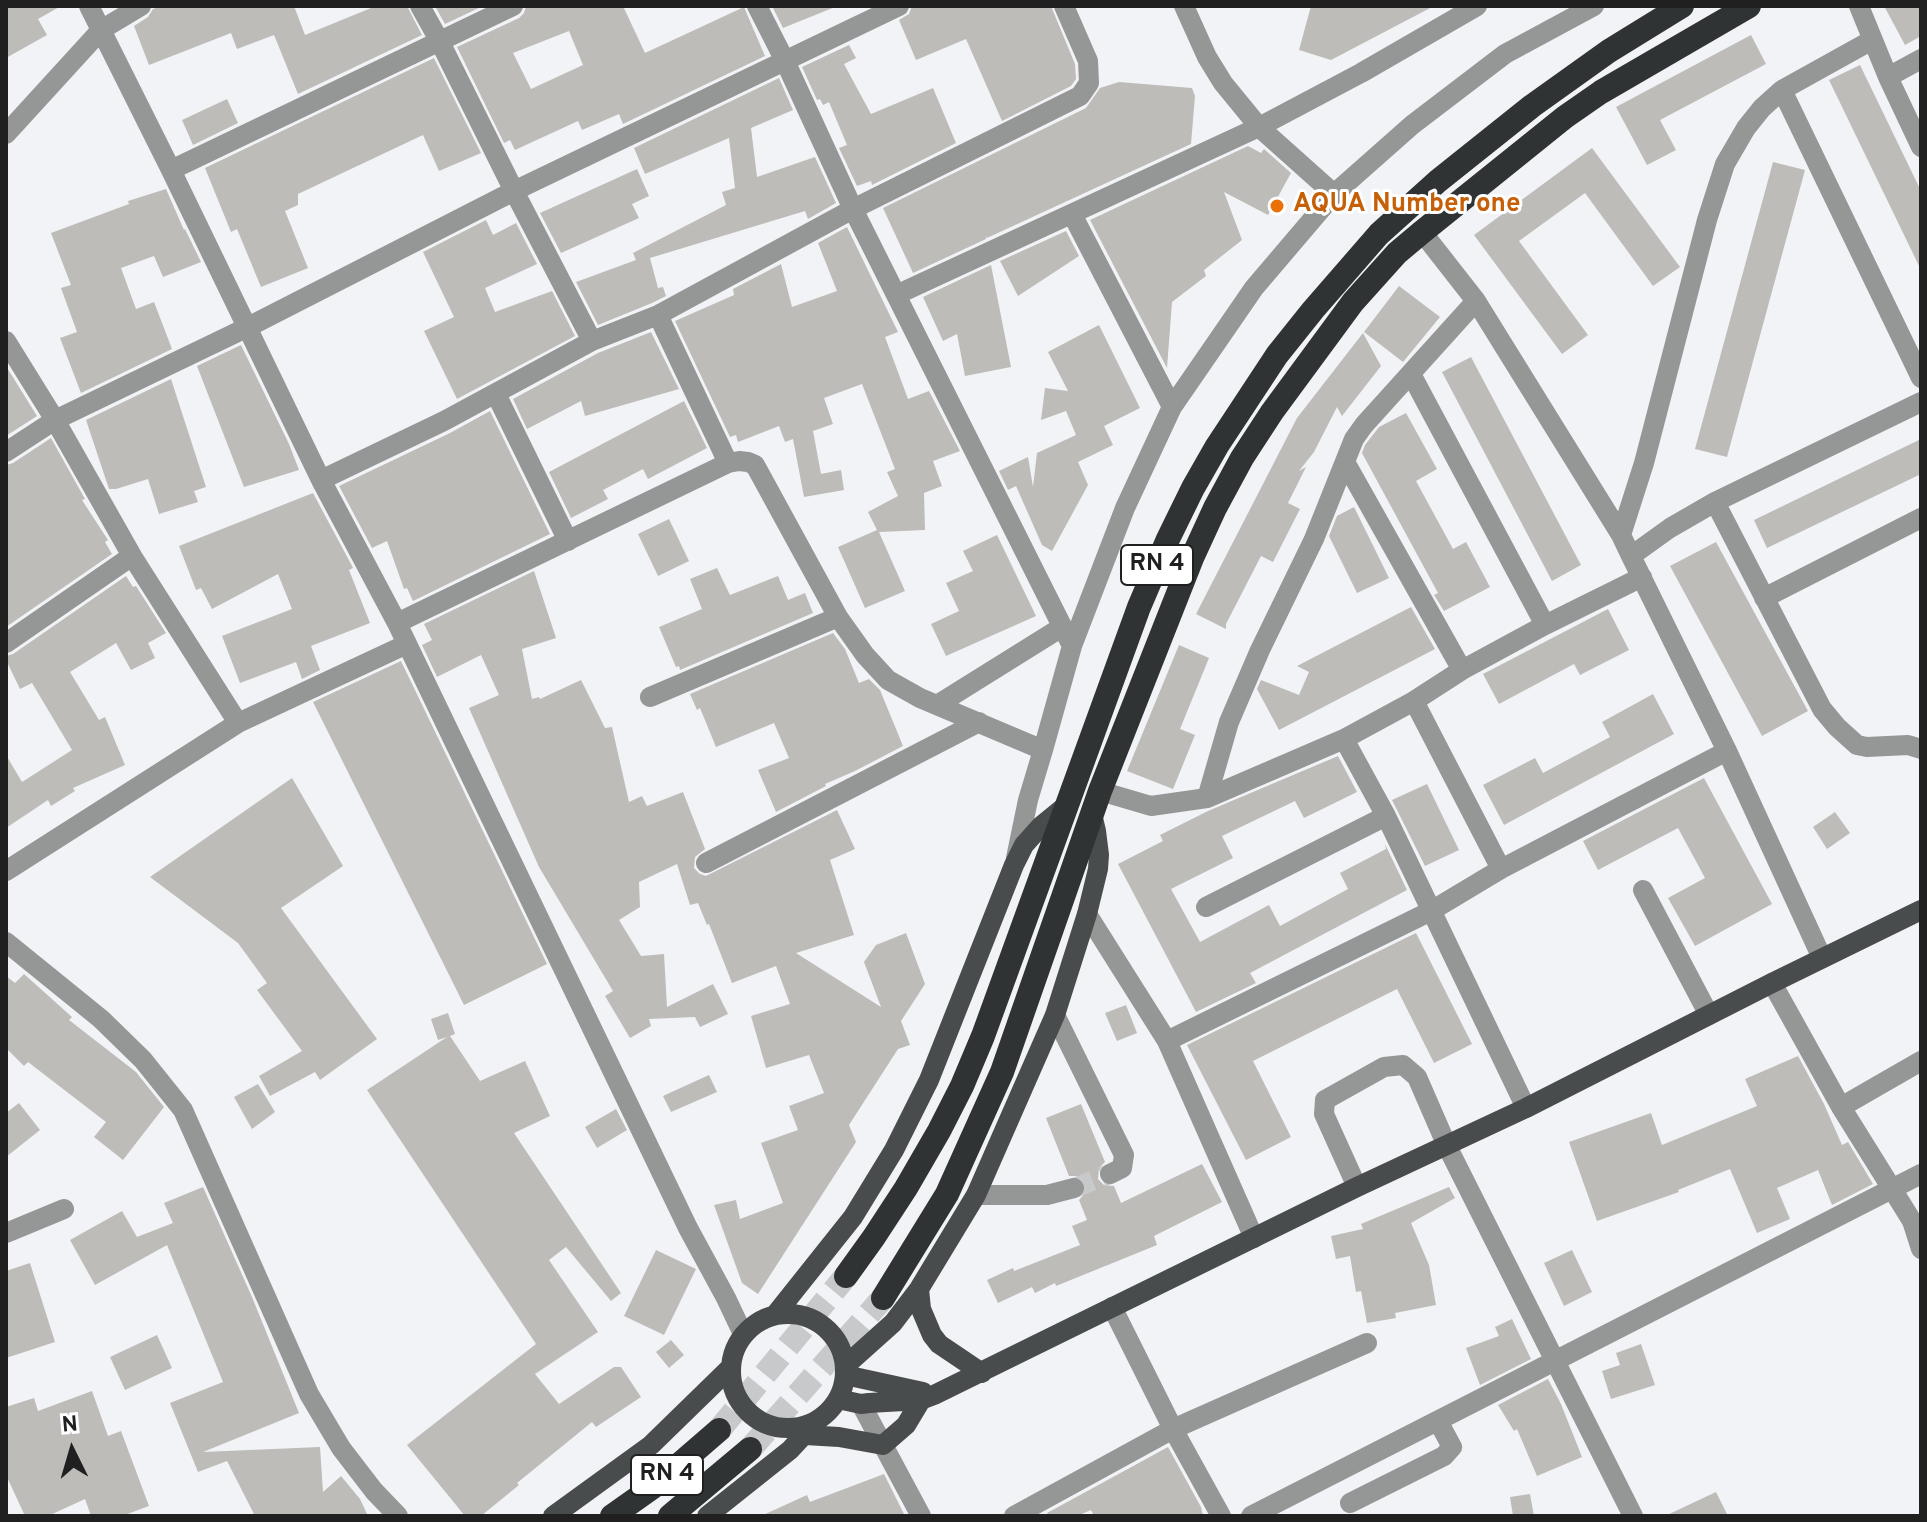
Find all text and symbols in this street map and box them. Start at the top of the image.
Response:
place label: AQUA Number one [1293,190,1520,222]
marker: AQUA Number one [1268,197,1286,215]
road number: RN 4 [1121,545,1193,585]
north arrow [32,1410,112,1490]
text: N [61,1411,79,1440]
road number: RN 4 [631,1455,703,1495]

